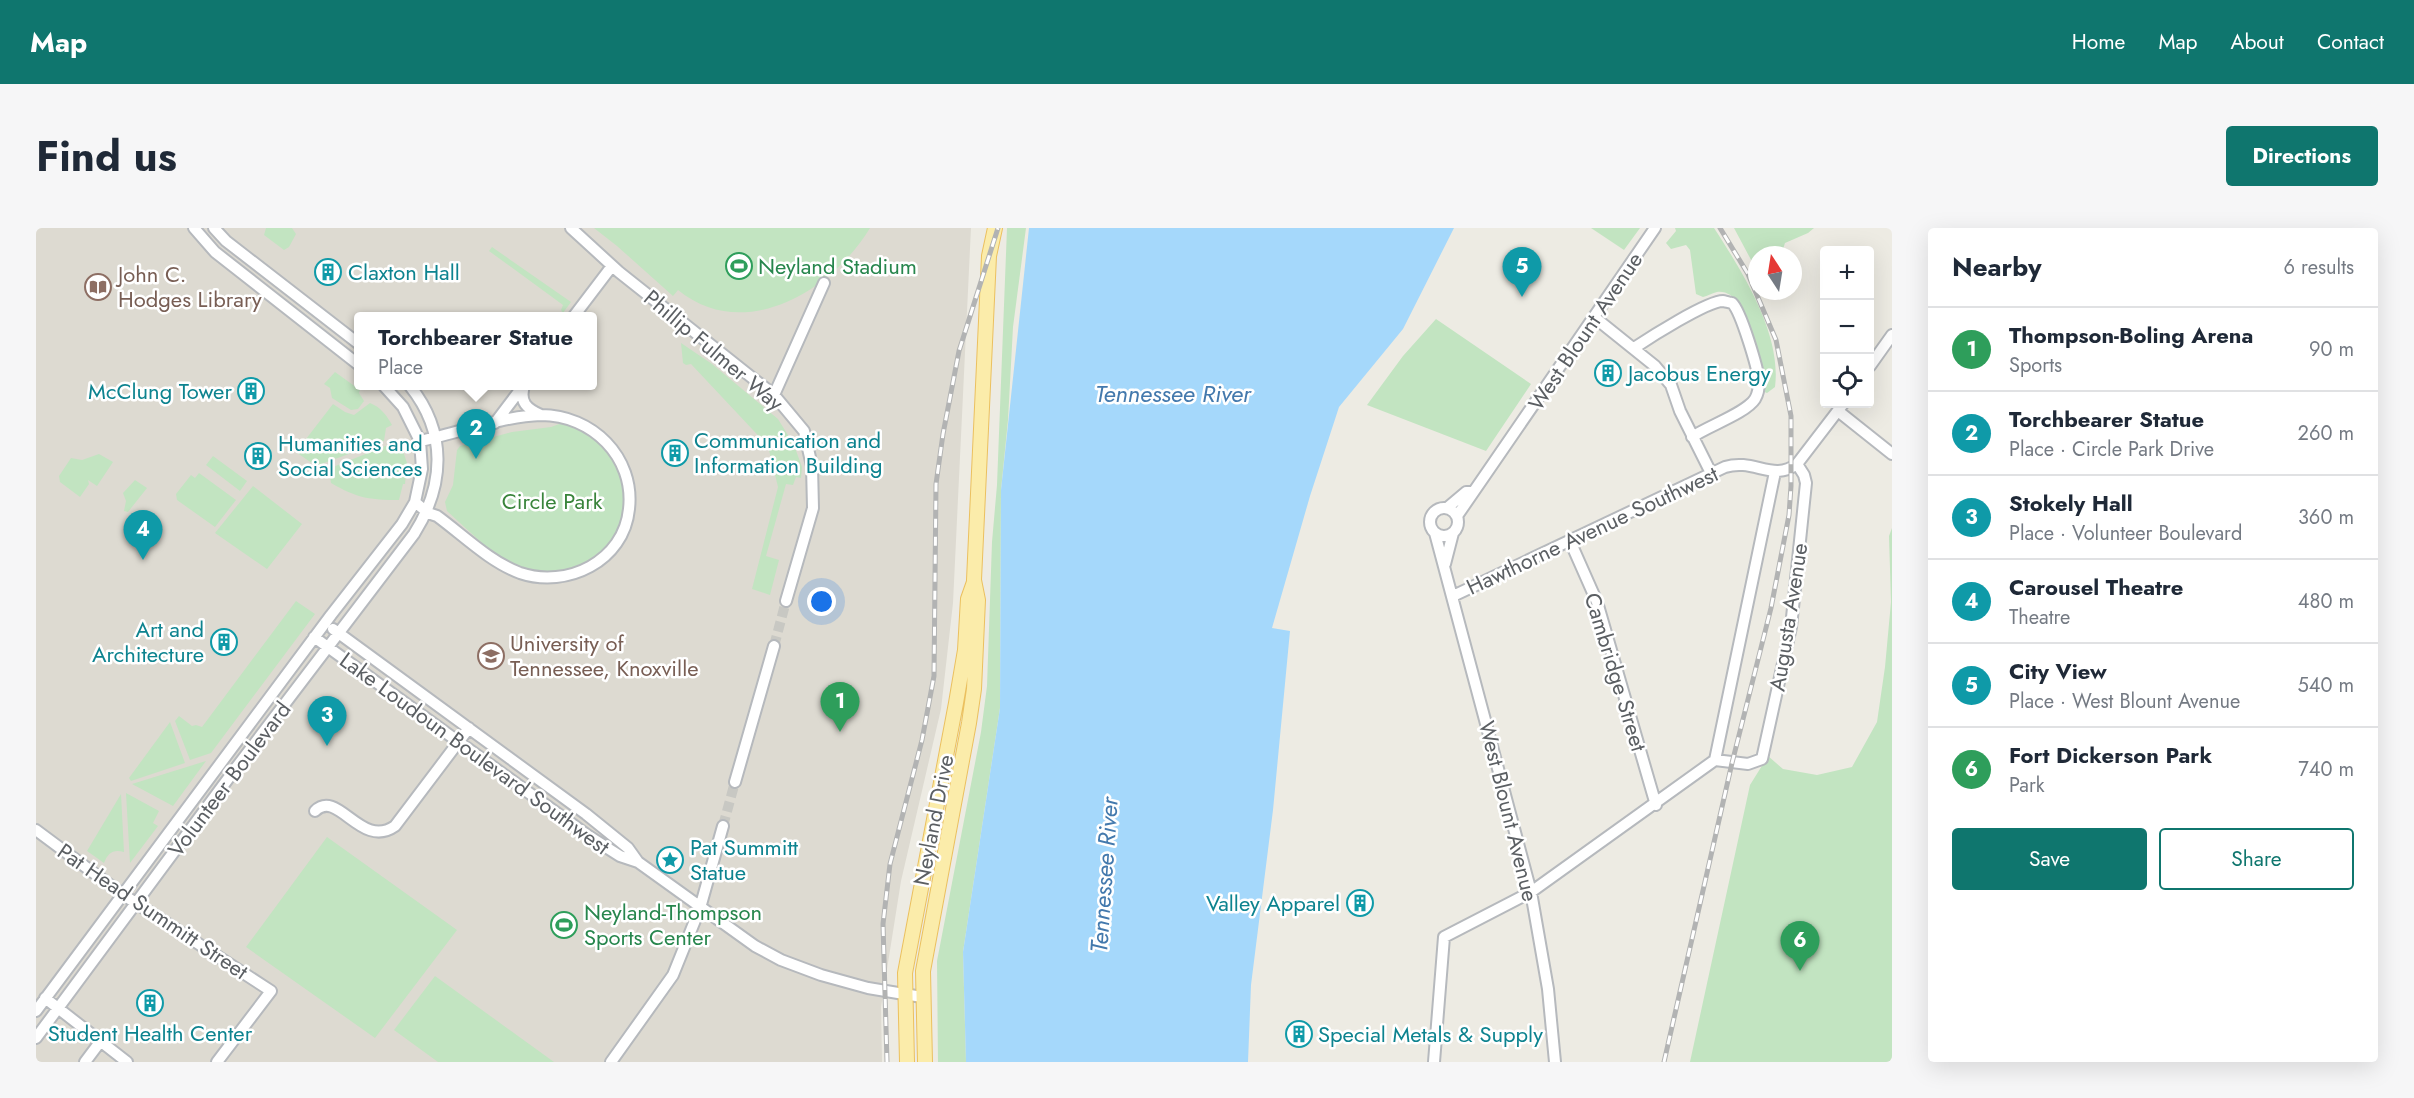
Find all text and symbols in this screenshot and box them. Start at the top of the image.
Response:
text: Map [30,22,87,63]
text: Home [2072,27,2125,57]
text: Map [2158,27,2198,57]
text: About [2231,27,2284,57]
text: Contact [2317,27,2384,57]
text: Find us [36,126,177,187]
button: Directions [2226,126,2378,186]
street label: West Blount Avenue [1520,245,1650,417]
north arrow [1748,246,1802,300]
map controls [1820,246,1874,408]
button: + [1820,246,1874,300]
pin: 5 [1502,248,1542,297]
text: Nearby [1952,248,2041,286]
place label: Neyland Stadium [758,250,917,282]
sports icon: Neyland Stadium [724,251,754,281]
text: 6 results [2284,253,2354,282]
place label: Claxton Hall [348,256,460,288]
building icon: Claxton Hall [313,257,343,287]
place label: John C. Hodges Library [115,258,262,315]
library icon: John C. Hodges Library [83,272,113,302]
street label: Phillip Fulmer Way [637,282,791,418]
button: − [1820,300,1874,354]
popup [354,312,597,390]
text: Thompson-Boling Arena [2009,319,2253,351]
text: Torchbearer Statue [378,321,573,353]
text: 1 [1966,335,1977,364]
text: 90 m [2309,335,2354,364]
text: Sports [2009,351,2062,380]
text: Place [378,353,423,382]
button: locate [1820,354,1874,408]
place label: Jacobus Energy [1625,357,1771,389]
building icon: Jacobus Energy [1593,358,1623,388]
place label: McClung Tower [88,375,232,407]
building icon: McClung Tower [236,376,266,406]
water label: Tennessee River [1095,376,1253,411]
text: Torchbearer Statue [2009,403,2204,435]
pin: 2 [456,410,496,459]
text: 2 [1965,419,1978,448]
text: 260 m [2298,419,2354,448]
place label: Communication and Information Building [694,424,883,481]
place label: Humanities and Social Sciences [278,427,423,484]
text: Place · Circle Park Drive [2009,435,2214,464]
building icon: Communication and Information Building [660,438,690,468]
building icon: Humanities and Social Sciences [243,441,273,471]
street label: Hawthorne Avenue Southwest [1461,457,1724,603]
park label: Circle Park [502,485,603,517]
text: Stokely Hall [2009,487,2133,519]
text: 3 [1965,503,1978,532]
text: 360 m [2298,503,2354,532]
pin: 4 [124,510,162,560]
text: Place · Volunteer Boulevard [2009,519,2242,548]
street label: Augusta Avenue [1760,541,1816,693]
text: Carousel Theatre [2009,571,2183,603]
your location [807,587,836,616]
text: 4 [1965,587,1978,616]
text: 480 m [2298,587,2354,616]
street label: Cambridge Street [1577,589,1656,756]
text: Theatre [2009,603,2070,632]
place label: Art and Architecture [92,613,204,670]
building icon: Art and Architecture [209,627,239,657]
place label: University of Tennessee, Knoxville [510,627,699,684]
school or university icon: University of Tennessee, Knoxville [476,641,506,671]
street label: Lake Loudoun Boulevard Southwest [333,644,617,862]
text: City View [2009,655,2107,687]
text: 5 [1965,671,1978,700]
text: 540 m [2297,671,2354,700]
pin: 1 [820,682,860,732]
text: Place · West Blount Avenue [2009,687,2240,716]
street label: Volunteer Boulevard [160,695,298,863]
pin: 3 [308,696,346,746]
street label: West Blount Avenue [1471,717,1547,905]
text: Fort Dickerson Park [2009,739,2212,771]
street label: Neyland Drive [905,752,961,888]
text: 6 [1965,755,1978,784]
text: 740 m [2298,755,2354,784]
text: Park [2009,771,2045,800]
water label: Tennessee River [1081,794,1127,954]
button: Save [1952,828,2147,890]
button: Share [2159,828,2354,890]
place label: Pat Summitt Statue [690,831,799,888]
street label: Pat Head Summitt Street [51,835,255,987]
place icon: Pat Summitt Statue [655,845,685,875]
place label: Valley Apparel [1206,887,1340,919]
building icon: Valley Apparel [1345,888,1375,918]
place label: Neyland-Thompson Sports Center [584,896,762,953]
sports icon: Neyland-Thompson Sports Center [549,910,579,940]
pin: 6 [1780,922,1820,971]
building icon: Student Health Center [135,988,165,1018]
place label: Student Health Center [48,1017,253,1049]
place label: Special Metals & Supply [1318,1018,1543,1050]
building icon: Special Metals & Supply [1284,1019,1314,1049]

